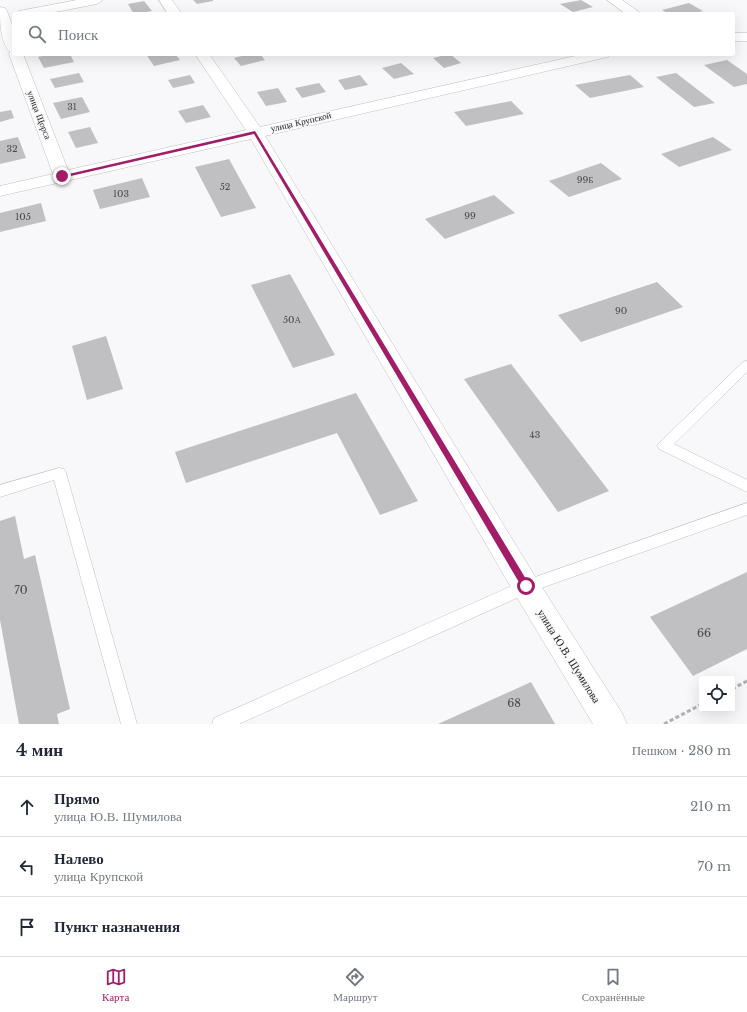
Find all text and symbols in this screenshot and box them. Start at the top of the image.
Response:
search box [12,12,735,56]
icon: search [26,23,48,45]
text: Поиск [58,25,98,44]
street label: улица Щорса [25,89,54,141]
house number: 31 [67,101,77,112]
street label: улица Крупской [270,109,332,134]
house number: 32 [6,143,18,154]
route end [53,167,71,185]
house number: 99Б [577,174,593,185]
house number: 52 [220,181,230,192]
house number: 103 [113,188,129,199]
house number: 99 [464,210,476,221]
house number: 105 [15,211,31,222]
house number: 90 [615,305,627,316]
house number: 50А [283,314,302,325]
house number: 43 [530,429,540,440]
route start [517,577,535,595]
house number: 70 [14,583,28,597]
street label: улица Ю.В. Шумилова [534,606,604,706]
house number: 66 [697,626,711,640]
map controls [699,676,735,712]
button: locate [699,676,735,712]
house number: 68 [507,696,521,710]
text: 4 мин [16,740,63,761]
text: Пешком · 280 m [632,742,731,759]
text: Прямо [54,789,100,808]
icon: ahead [16,796,38,818]
text: 210 m [690,798,731,815]
text: улица Ю.В. Шумилова [54,808,182,825]
text: Налево [54,849,104,868]
icon: left [16,856,38,878]
text: 70 m [698,858,731,875]
text: улица Крупской [54,868,143,885]
icon: arrive [16,916,38,938]
text: Пункт назначения [54,917,180,936]
tab: Карта [102,966,129,1004]
tab: Маршрут [333,966,378,1004]
tab: Сохранённые [582,966,645,1004]

